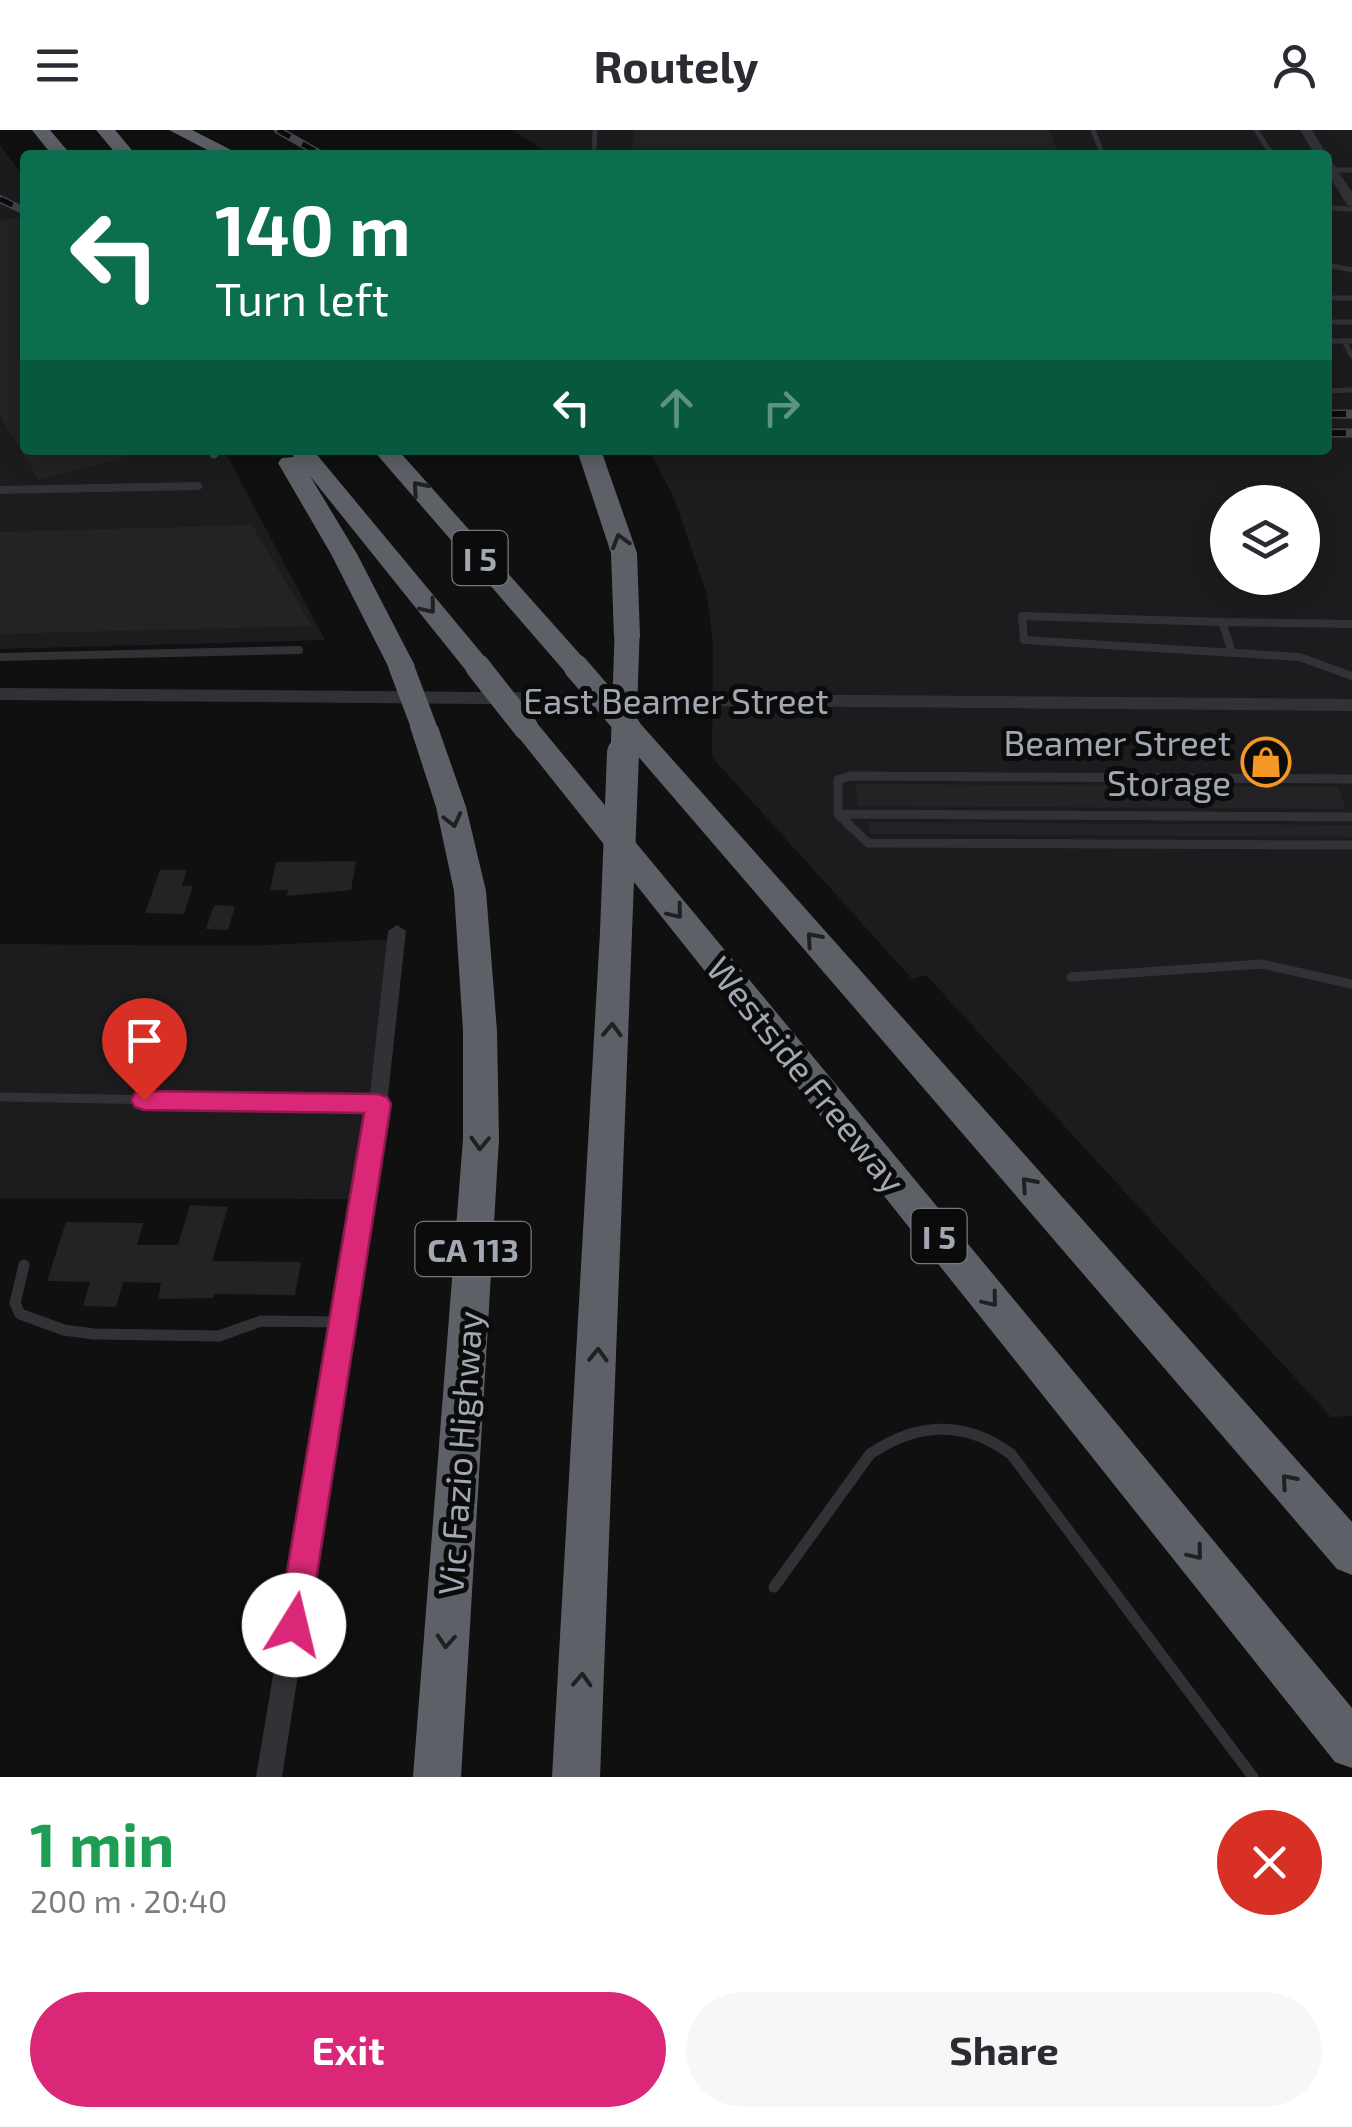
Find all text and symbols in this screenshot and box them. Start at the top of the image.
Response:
icon: menu [30,38,85,93]
text: Routely [593,38,759,92]
icon: person [1267,38,1322,93]
text: 140 m [215,186,411,270]
icon: left [50,190,180,320]
text: Turn left [215,271,389,325]
icon: left [544,380,599,435]
icon: ahead [649,380,704,435]
icon: right [754,380,809,435]
one-way arrow [412,481,430,500]
map controls [1210,485,1320,595]
button: layers [1210,485,1320,595]
road number: I 5 [452,531,508,585]
one-way arrow [610,533,631,551]
one-way arrow [417,596,435,614]
street label: East Beamer Street [523,679,829,721]
place label: Beamer Street Storage [1003,721,1231,803]
shop icon: Beamer Street Storage [1240,736,1292,788]
one-way arrow [441,811,462,828]
one-way arrow [664,901,682,919]
one-way arrow [807,932,825,951]
street label: Westside Freeway [699,948,915,1200]
pin [102,998,187,1101]
icon: arrive [117,1013,172,1068]
one-way arrow [601,1022,622,1038]
one-way arrow [470,1135,491,1151]
one-way arrow [1021,1177,1039,1195]
road number: I 5 [912,1209,966,1263]
road number: CA 113 [416,1222,530,1276]
one-way arrow [979,1289,997,1307]
street label: Vic Fazio Highway [428,1309,490,1597]
one-way arrow [587,1347,608,1363]
one-way arrow [1281,1474,1299,1493]
one-way arrow [1184,1541,1202,1559]
position arrow [242,1573,346,1677]
one-way arrow [436,1634,458,1650]
one-way arrow [571,1671,592,1687]
text: 1 min [30,1807,174,1879]
button: close [1217,1810,1322,1915]
text: 200 m · 20:40 [30,1881,227,1919]
button: Exit [30,1992,666,2107]
button: Share [686,1992,1322,2107]

